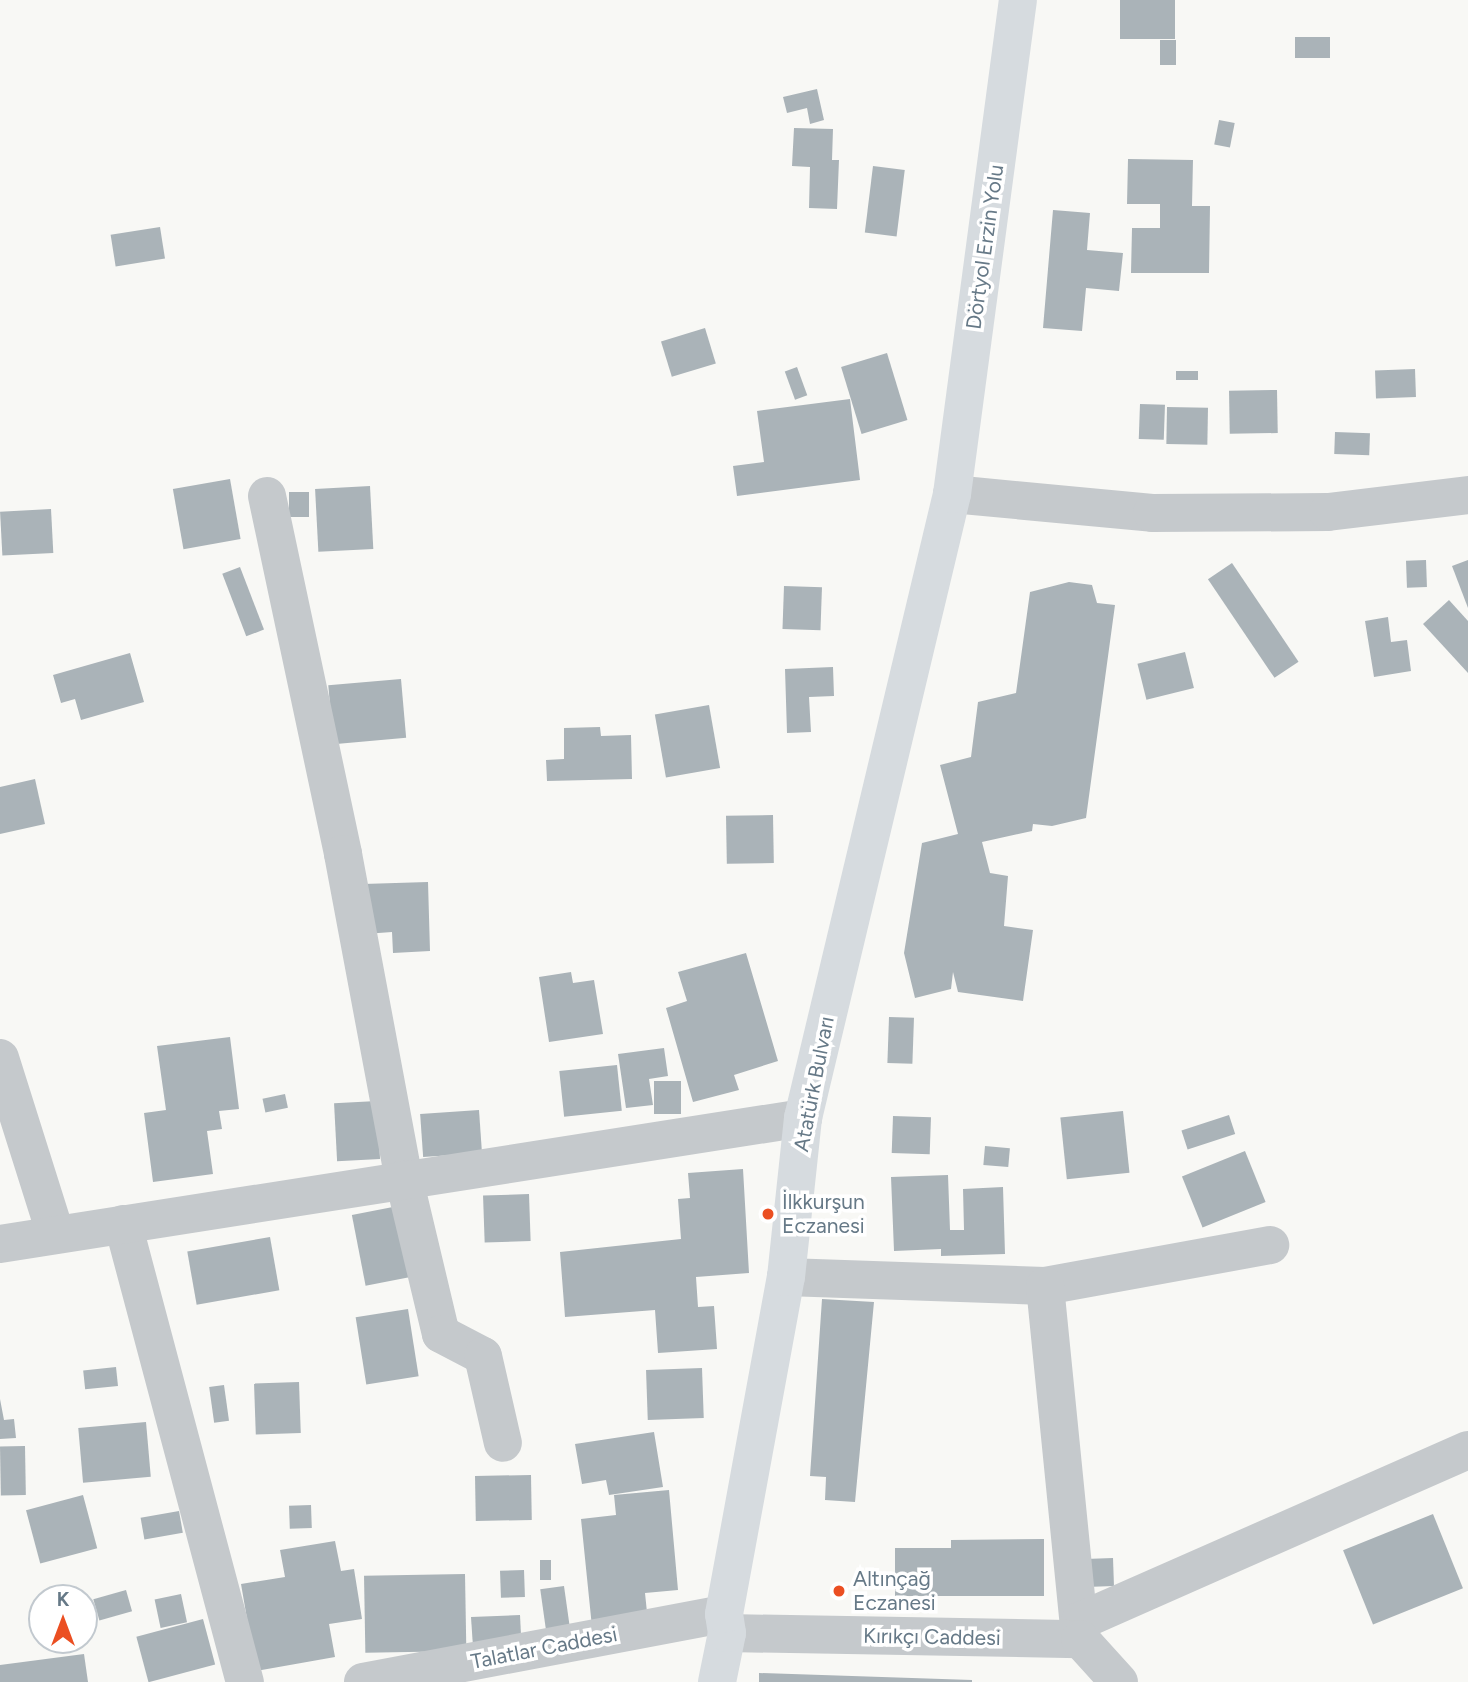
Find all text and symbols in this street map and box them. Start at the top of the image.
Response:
street label: Dörtyol Erzin Yolu [961,163,1009,331]
street label: Atatürk Bulvarı [789,1014,839,1154]
place label: İlkkurşun Eczanesi [782,1189,865,1239]
marker: İlkkurşun Eczanesi [760,1206,776,1222]
place label: Altınçağ Eczanesi [853,1566,936,1616]
marker: Altınçağ Eczanesi [831,1583,847,1599]
north arrow [28,1584,98,1654]
text: K [57,1588,69,1611]
street label: Talatlar Caddesi [469,1621,619,1675]
street label: Kırıkçı Caddesi [863,1623,1001,1651]

